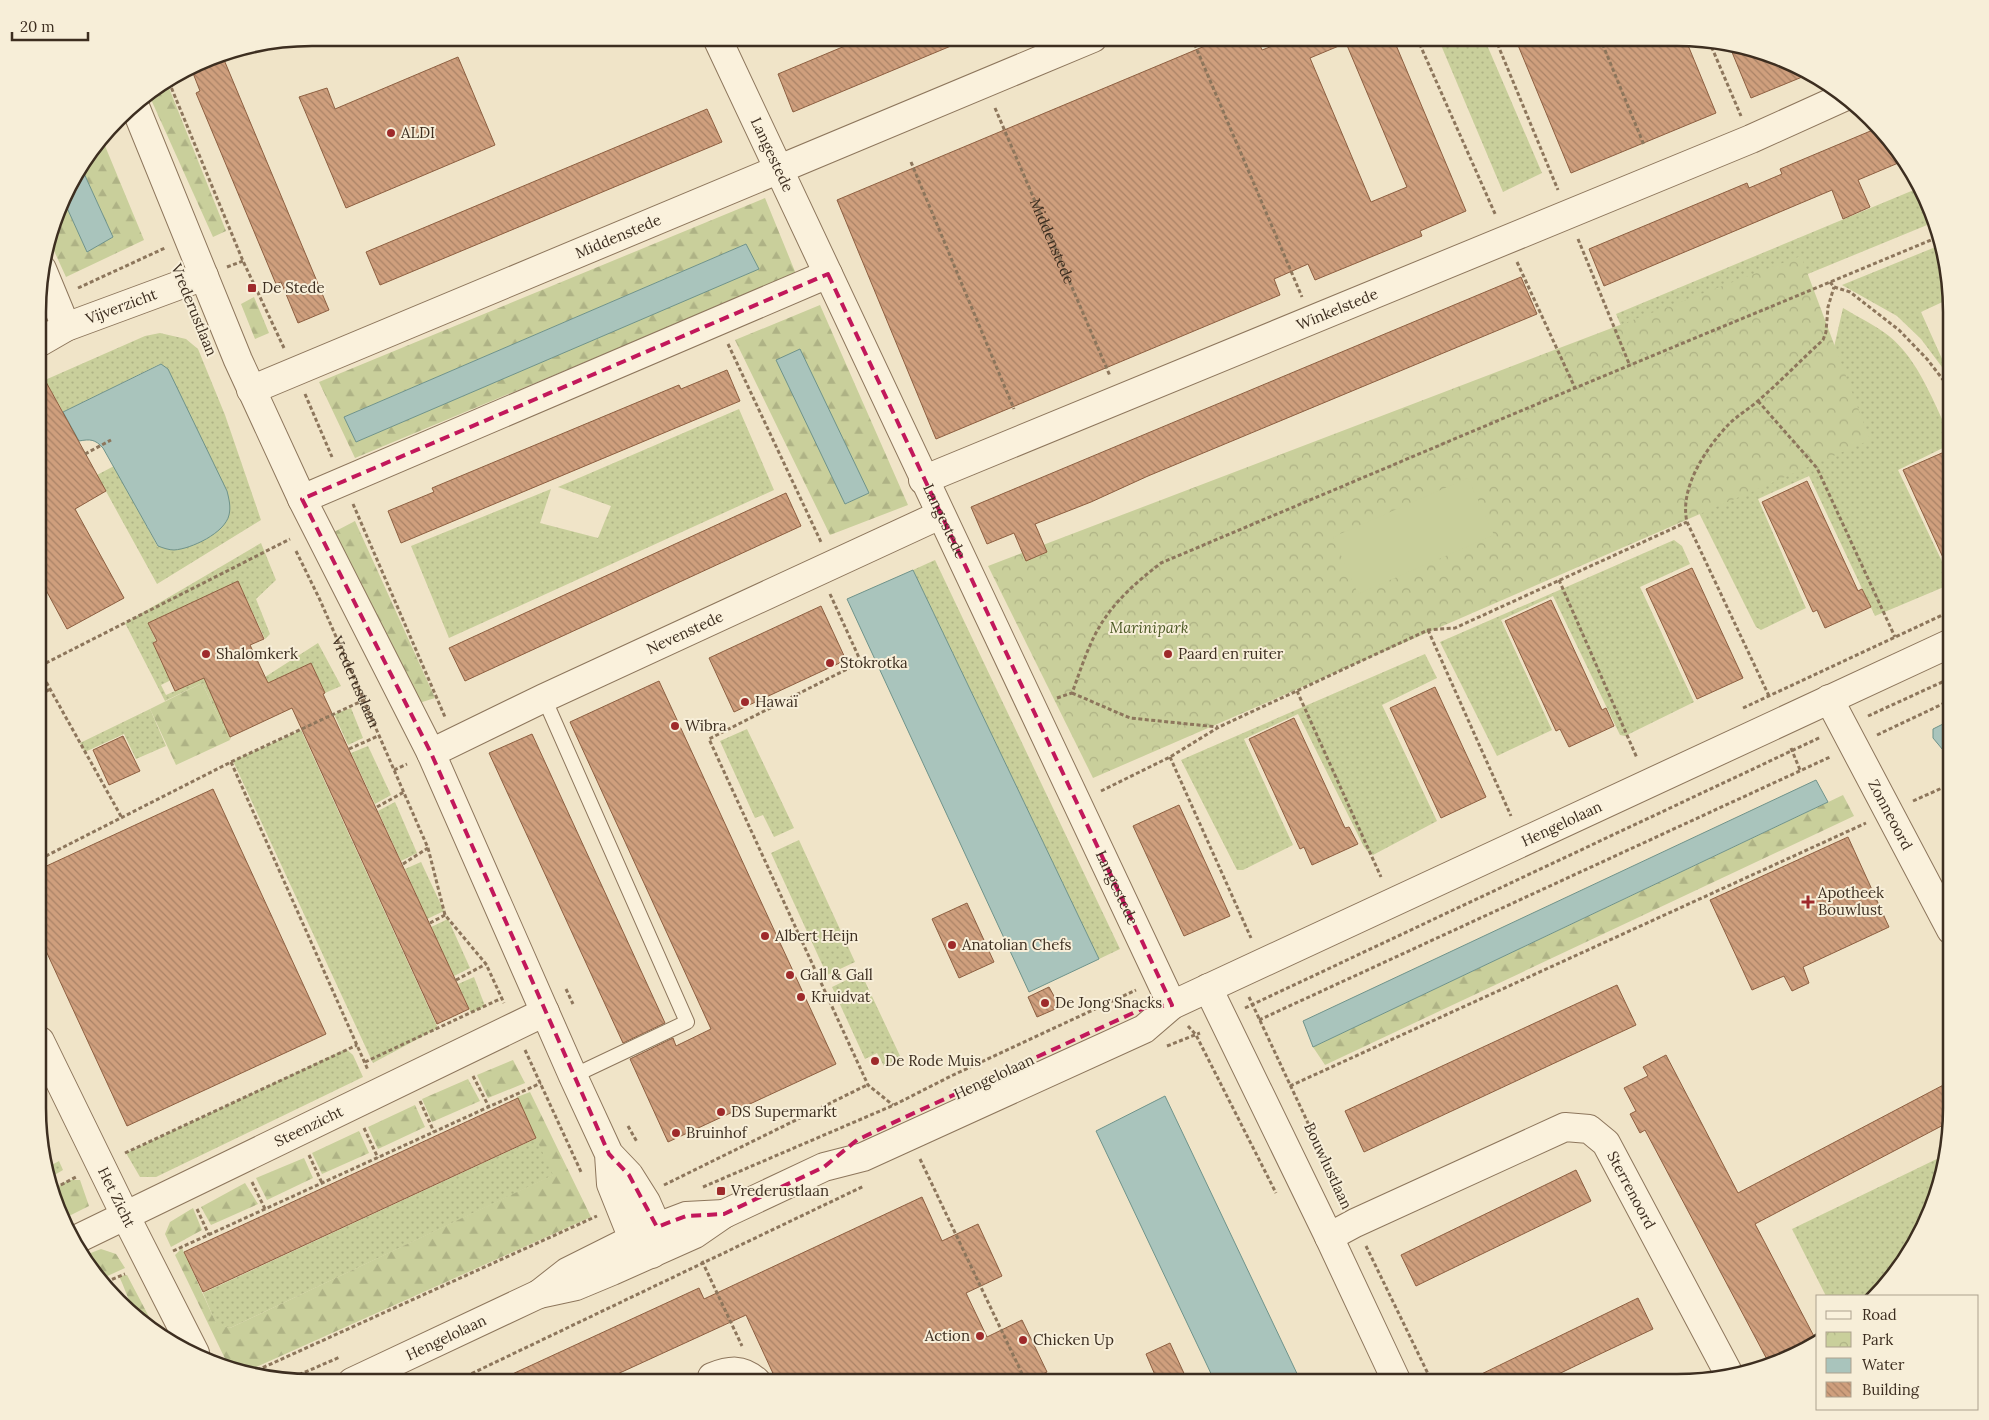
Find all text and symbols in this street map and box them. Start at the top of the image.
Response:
scale bar [12,10,89,42]
text: 20 m [20,17,55,36]
street label: Langestede [747,114,798,195]
place label: ALDI [400,123,435,142]
marker: ALDI [385,127,397,139]
street label: Middenstede [1026,195,1079,287]
street label: Middenstede [572,210,664,262]
street label: Vrederustlaan [167,260,222,359]
place label: De Stede [262,278,325,297]
marker: De Stede [246,282,258,294]
street label: Vijverzicht [82,284,160,328]
street label: Winkelstede [1294,284,1380,334]
street label: Langestede [919,481,970,561]
street label: Nevenstede [644,607,726,658]
park label: Marinipark [1110,618,1189,637]
street label: Vrederustlaan [327,632,384,731]
place label: Shalomkerk [216,644,298,663]
place label: Paard en ruiter [1178,644,1284,663]
marker: Shalomkerk [200,648,212,660]
marker: Paard en ruiter [1162,648,1174,660]
place label: Stokrotka [840,653,908,672]
marker: Stokrotka [824,657,836,669]
place label: Hawaï [755,692,799,711]
marker: Hawaï [739,696,751,708]
place label: Wibra [685,716,727,735]
marker: Wibra [669,720,681,732]
street label: Zonneoord [1864,776,1917,853]
street label: Hengelolaan [1518,797,1605,850]
street label: Langestede [1092,847,1143,928]
place label: Apotheek Bouwlust [1817,883,1884,919]
marker: Apotheek Bouwlust [1802,896,1814,908]
place label: Albert Heijn [774,926,858,945]
marker: Albert Heijn [759,930,771,942]
place label: Anatolian Chefs [961,935,1071,954]
marker: Anatolian Chefs [946,939,958,951]
place label: Gall & Gall [800,965,873,984]
marker: Gall & Gall [784,969,796,981]
place label: Kruidvat [811,987,871,1006]
marker: Kruidvat [795,991,807,1003]
place label: De Jong Snacks [1055,993,1162,1012]
marker: De Jong Snacks [1039,997,1051,1009]
street label: Hengelolaan [951,1050,1037,1103]
place label: De Rode Muis [885,1051,981,1070]
marker: De Rode Muis [869,1055,881,1067]
street label: Steenzicht [271,1101,346,1151]
place label: DS Supermarkt [731,1102,837,1121]
marker: DS Supermarkt [715,1106,727,1118]
street label: Bouwlustlaan [1300,1119,1357,1212]
place label: Bruinhof [686,1123,748,1142]
marker: Bruinhof [670,1127,682,1139]
street label: Sterrenoord [1603,1148,1660,1232]
street label: Het Zicht [94,1164,140,1231]
place label: Vrederustlaan [730,1181,829,1200]
marker: Vrederustlaan [715,1185,727,1197]
legend [1816,1295,1979,1410]
text: Road [1862,1305,1897,1324]
street label: Hengelolaan [403,1310,489,1364]
place label: Action [924,1326,970,1345]
marker: Action [974,1330,986,1342]
place label: Chicken Up [1033,1330,1114,1349]
text: Park [1862,1330,1893,1349]
marker: Chicken Up [1017,1334,1029,1346]
text: Water [1862,1355,1905,1374]
text: Building [1862,1380,1920,1399]

